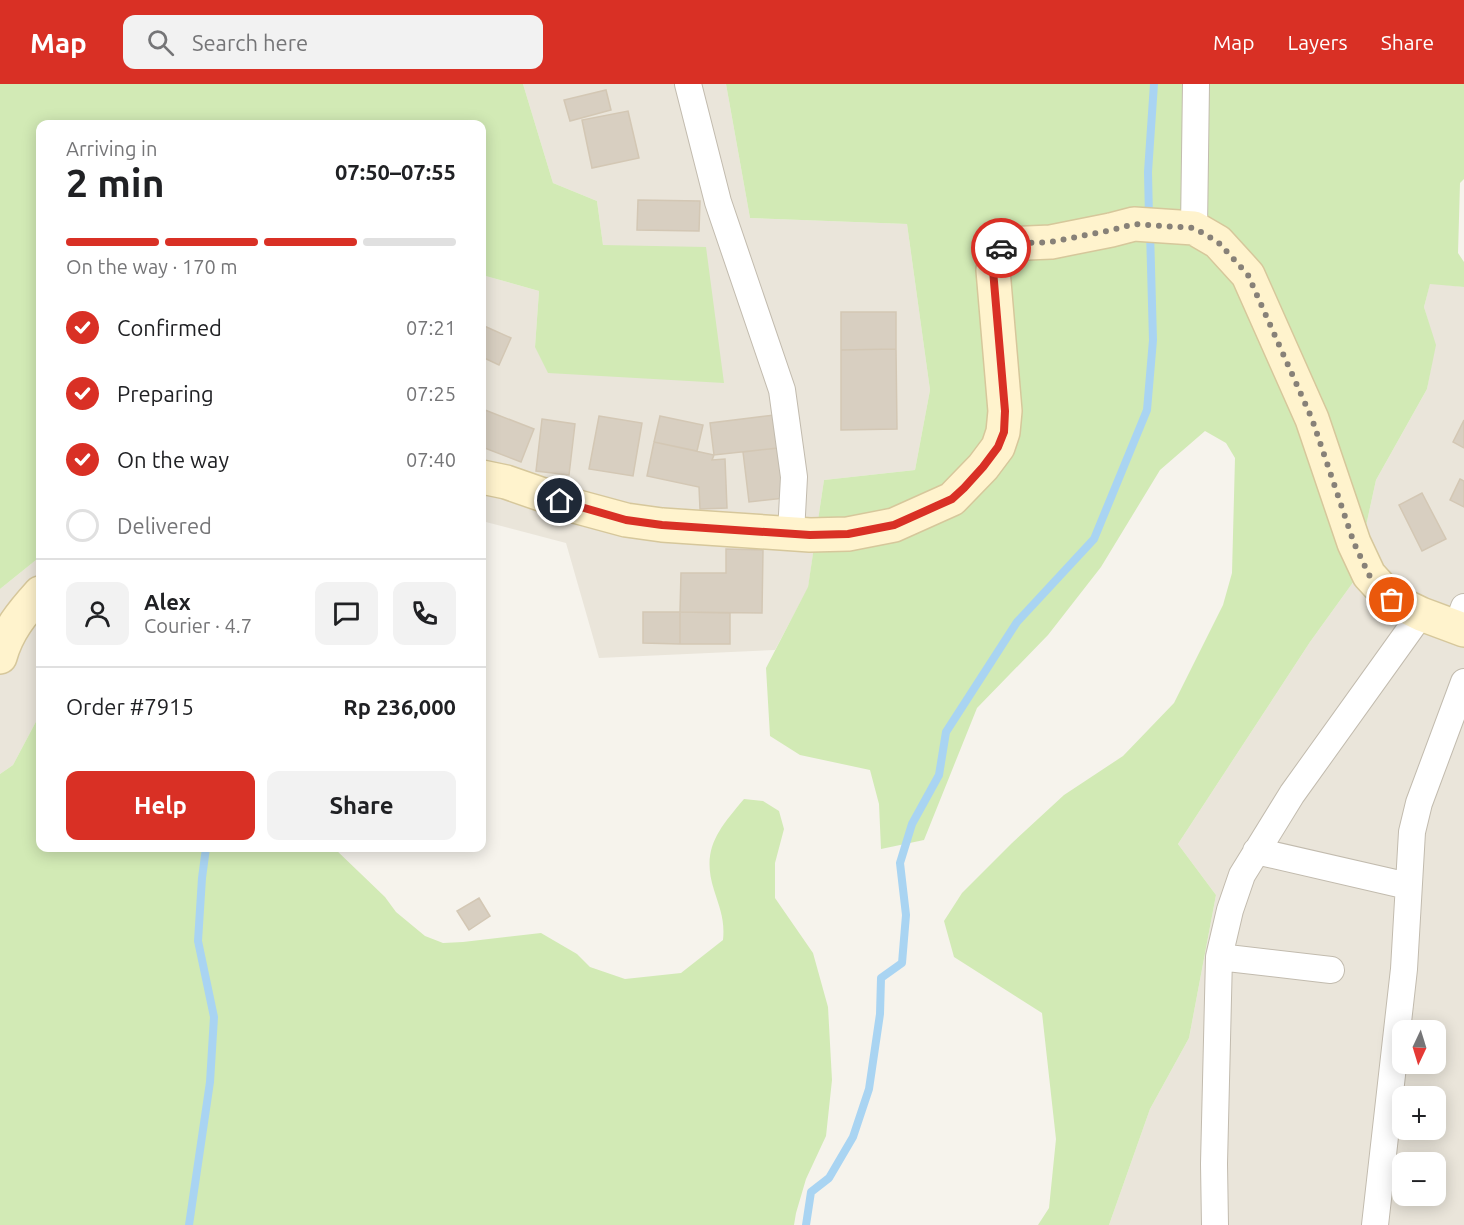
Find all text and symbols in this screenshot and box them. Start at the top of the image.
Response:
search box [123,15,543,69]
icon: search [144,26,177,59]
text: Map [30,27,87,58]
text: Search here [192,30,308,55]
text: Map [1213,30,1254,54]
text: Layers [1287,30,1348,54]
text: Share [1381,30,1434,54]
text: Arriving in [66,137,157,160]
text: 07:50–07:55 [335,159,456,184]
text: 2 min [66,161,165,204]
courier [971,218,1031,278]
icon: car [985,232,1018,265]
text: On the way · 170 m [66,255,238,278]
icon: check [66,311,99,344]
text: Confirmed [117,315,222,340]
text: 07:21 [406,316,456,339]
icon: check [66,377,99,410]
text: Preparing [117,381,214,406]
text: 07:25 [406,382,456,405]
icon: check [66,443,99,476]
text: On the way [117,447,229,472]
text: 07:40 [406,448,456,471]
pin [534,475,585,526]
icon: home [543,484,576,517]
text: Delivered [117,513,212,538]
pin [1366,574,1417,625]
button: person [66,582,129,645]
button: chat [315,582,378,645]
button: phone [393,582,456,645]
icon: bag [1375,583,1408,616]
text: Alex [144,589,191,614]
text: Courier · 4.7 [144,614,252,637]
text: Order #7915 [66,694,194,719]
text: Rp 236,000 [343,694,456,719]
button: Help [66,771,255,840]
button: Share [267,771,456,840]
north arrow [1392,1020,1446,1074]
map controls [1392,1020,1446,1206]
button: + [1392,1086,1446,1140]
button: − [1392,1152,1446,1206]

